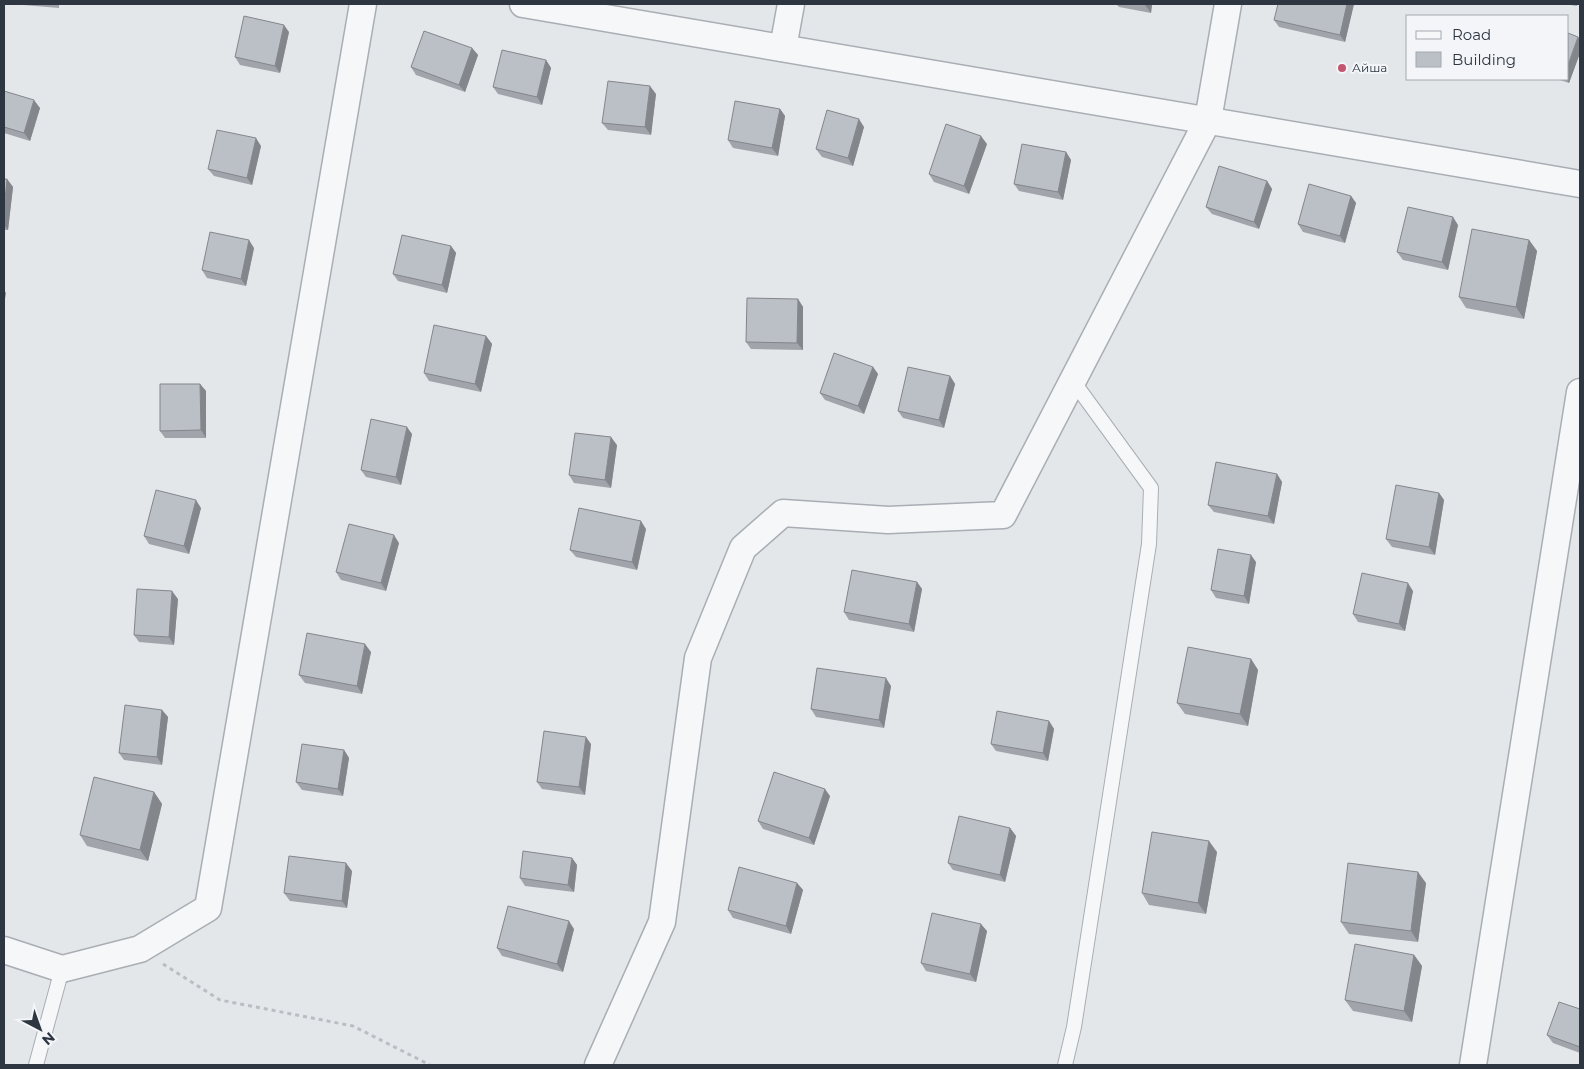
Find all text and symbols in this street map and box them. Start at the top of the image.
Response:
legend [1406,15,1569,80]
text: Road [1452,25,1491,44]
text: Building [1452,50,1516,69]
place label: Айша [1352,60,1387,75]
marker: Айша [1336,62,1348,74]
north arrow [15,1004,65,1054]
text: N [38,1028,59,1049]

